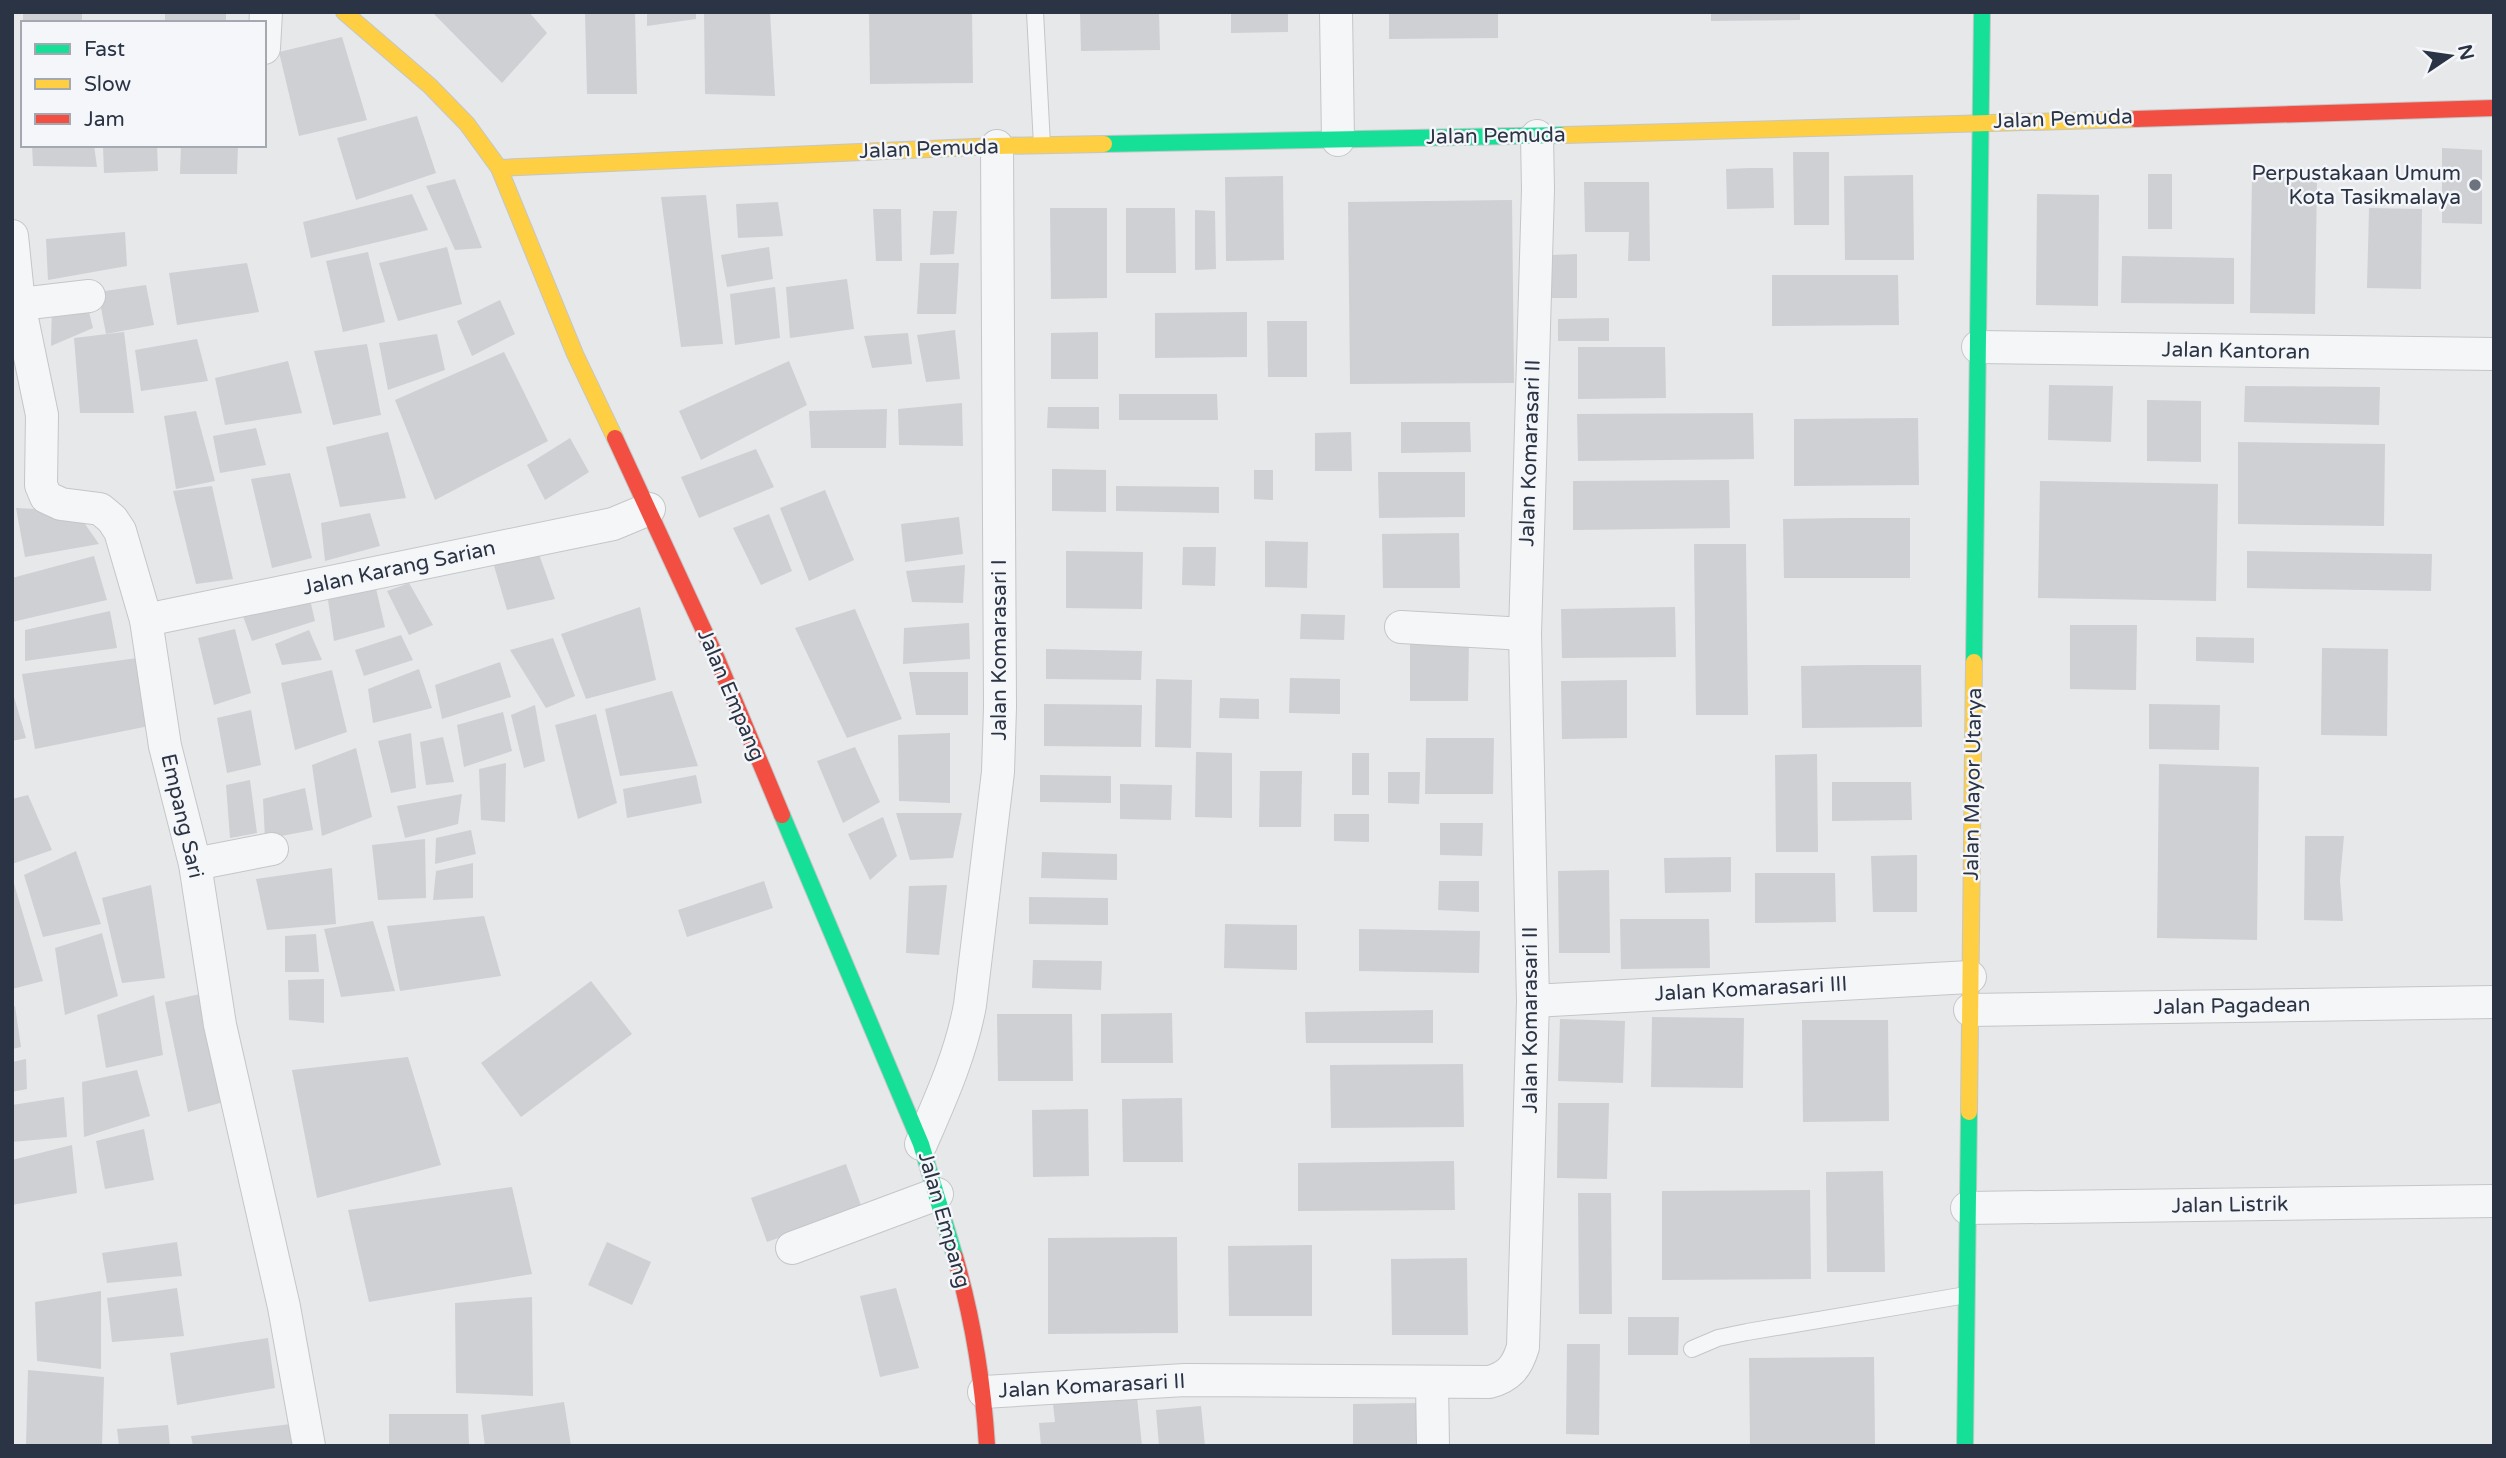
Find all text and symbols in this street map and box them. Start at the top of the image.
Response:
legend [21,21,266,147]
north arrow [2415,21,2485,91]
text: Fast [84,37,125,62]
text: N [2453,42,2478,62]
text: Slow [84,72,132,97]
street label: Jalan Pemuda [1993,104,2133,134]
text: Jam [84,107,125,132]
street label: Jalan Pemuda [1426,122,1566,150]
street label: Jalan Pemuda [859,134,999,164]
place label: Perpustakaan Umum Kota Tasikmalaya [2252,161,2461,210]
marker: Perpustakaan Umum Kota Tasikmalaya [2467,177,2483,193]
street label: Jalan Kantoran [2162,337,2310,365]
street label: Jalan Komarasari II [1514,359,1546,547]
street label: Jalan Karang Sarian [300,535,498,601]
street label: Jalan Komarasari I [987,559,1012,741]
street label: Jalan Empang [692,625,770,765]
street label: Jalan Mayor Utarya [1959,687,1987,881]
street label: Empang Sari [156,751,208,881]
street label: Jalan Komarasari II [1518,926,1543,1114]
street label: Jalan Komarasari III [1654,971,1848,1007]
street label: Jalan Pagadean [2153,992,2311,1020]
street label: Jalan Empang [913,1149,975,1291]
street label: Jalan Listrik [2171,1191,2289,1219]
street label: Jalan Komarasari II [998,1369,1186,1403]

